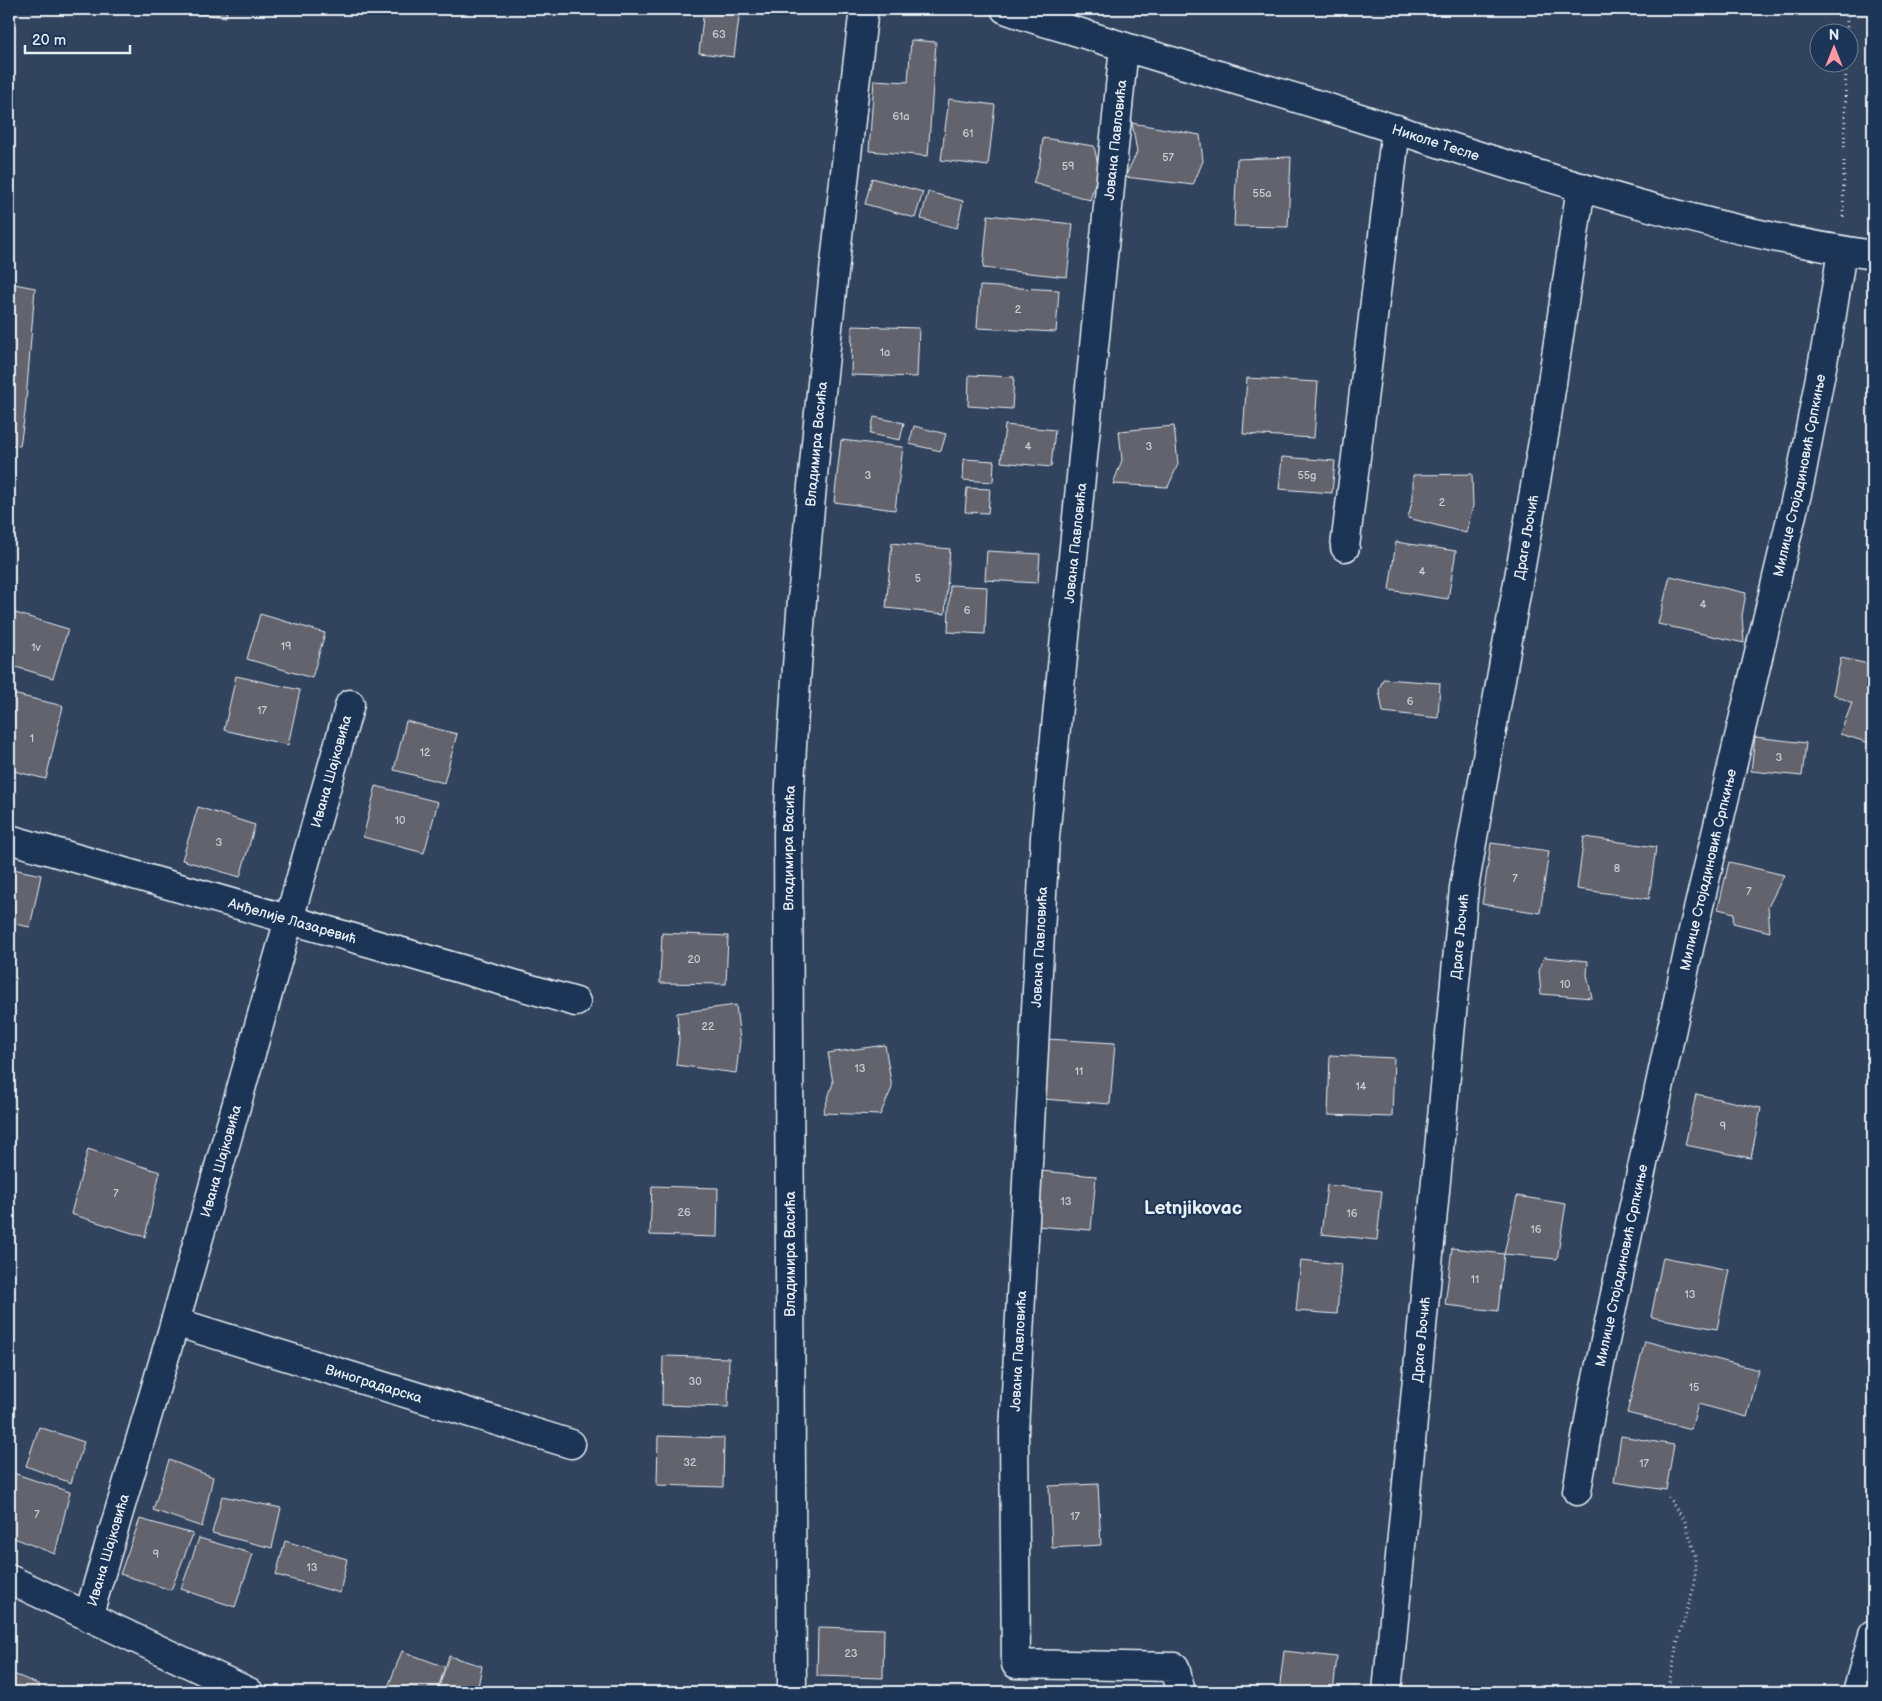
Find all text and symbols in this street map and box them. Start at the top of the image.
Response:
scale bar [25,22,130,54]
north arrow [1810,22,1860,72]
text: N [1829,27,1839,44]
house number: 63 [712,28,726,41]
text: 20 m [32,31,66,50]
street label: Јована Павловића [1101,78,1130,201]
house number: 61a [892,110,910,123]
street label: Николе Тесле [1390,121,1482,165]
house number: 61 [963,127,973,140]
house number: 57 [1162,151,1174,164]
house number: 59 [1062,160,1074,173]
house number: 55a [1253,187,1271,200]
house number: 2 [1015,303,1022,316]
house number: 1a [880,346,890,359]
street label: Милице Стојадиновић Српкиње [1770,372,1829,578]
street label: Владимира Васића [802,380,831,507]
house number: 4 [1025,440,1032,453]
house number: 3 [1146,440,1153,453]
house number: 3 [865,469,872,482]
house number: 55g [1298,469,1316,482]
street label: Јована Павловића [1061,481,1090,604]
street label: Драге Љочић [1511,493,1542,581]
house number: 2 [1439,496,1446,509]
house number: 4 [1419,565,1426,578]
house number: 5 [915,572,921,585]
house number: 4 [1700,598,1707,611]
house number: 6 [964,604,971,617]
house number: 19 [281,640,291,653]
house number: 1v [31,641,41,654]
house number: 6 [1407,695,1414,708]
house number: 17 [257,704,267,717]
street label: Ивана Шајковића [307,713,356,829]
house number: 1 [30,732,34,745]
house number: 12 [420,746,431,759]
house number: 3 [1776,751,1783,764]
street label: Милице Стојадиновић Српкиње [1676,767,1740,972]
street label: Владимира Васића [780,784,799,911]
house number: 10 [395,814,406,827]
house number: 3 [216,836,223,849]
house number: 8 [1614,862,1620,875]
house number: 7 [1512,872,1518,885]
street label: Јована Павловића [1028,885,1051,1008]
house number: 7 [1746,885,1752,898]
street label: Драге Љочић [1447,893,1472,980]
street label: Анђелије Лазаревић [225,894,358,947]
house number: 20 [688,953,701,966]
house number: 10 [1560,978,1571,991]
house number: 22 [702,1020,715,1033]
house number: 13 [854,1062,866,1075]
house number: 11 [1075,1065,1083,1078]
house number: 14 [1356,1080,1367,1093]
street label: Ивана Шајковића [197,1102,245,1219]
house number: 9 [1720,1120,1726,1133]
street label: Милице Стојадиновић Српкиње [1592,1162,1652,1368]
house number: 7 [113,1187,119,1200]
street label: Владимира Васића [782,1191,799,1317]
house number: 13 [1060,1195,1072,1208]
district label: Letnjikovac [1144,1197,1242,1220]
house number: 26 [677,1206,691,1219]
house number: 16 [1347,1207,1358,1220]
house number: 16 [1531,1223,1542,1236]
house number: 11 [1471,1273,1479,1286]
house number: 13 [1684,1288,1696,1301]
street label: Јована Павловића [1007,1289,1030,1412]
street label: Драге Љочић [1409,1296,1434,1383]
street label: Виноградарска [323,1361,425,1407]
house number: 30 [688,1375,702,1388]
house number: 15 [1689,1381,1699,1394]
house number: 32 [683,1456,697,1469]
house number: 17 [1639,1457,1649,1470]
street label: Ивана Шајковића [84,1491,133,1608]
house number: 7 [34,1508,40,1521]
house number: 17 [1070,1510,1080,1523]
house number: 9 [153,1548,159,1561]
house number: 13 [306,1561,318,1574]
house number: 23 [844,1647,858,1660]

